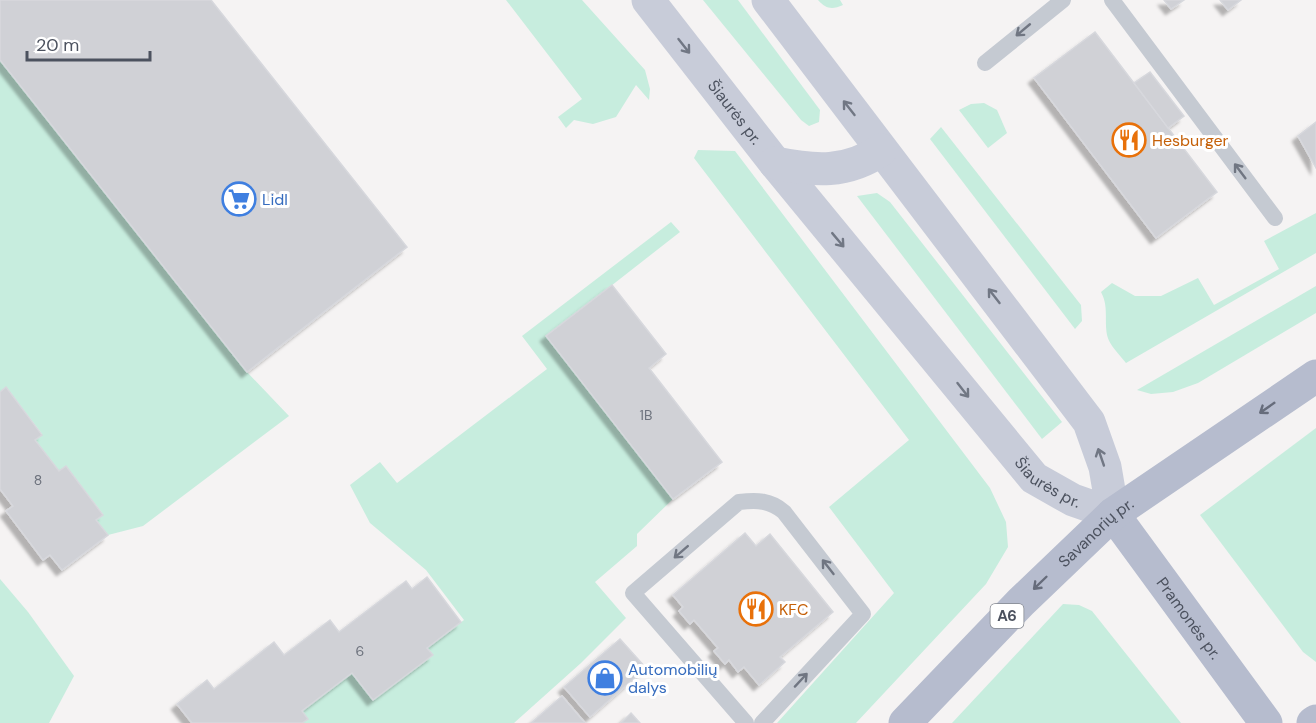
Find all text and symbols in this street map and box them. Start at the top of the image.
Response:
one-way arrow [1016,23,1031,37]
scale bar [27,24,150,62]
text: 20 m [36,33,79,57]
one-way arrow [678,38,691,54]
street label: Šiaurės pr. [703,76,767,149]
one-way arrow [842,101,855,117]
restaurant icon: Hesburger [1111,122,1147,158]
place label: Hesburger [1152,130,1229,151]
one-way arrow [1234,164,1246,180]
supermarket icon: Lidl [221,181,257,217]
place label: Lidl [262,189,288,210]
one-way arrow [831,232,845,247]
one-way arrow [988,288,1000,304]
one-way arrow [956,382,969,398]
one-way arrow [1259,402,1276,414]
house number: 1B [640,406,652,424]
one-way arrow [1095,448,1106,467]
street label: Šiaurės pr. [1010,453,1083,513]
house number: 8 [34,471,42,489]
street label: Savanorių pr. [1054,493,1138,572]
one-way arrow [674,545,689,559]
one-way arrow [821,560,834,576]
street label: Pramonės pr. [1152,573,1226,664]
one-way arrow [1033,576,1048,591]
restaurant icon: KFC [738,591,774,627]
place label: KFC [779,599,808,620]
road number: A6 [990,604,1024,628]
house number: 6 [356,642,364,660]
place label: Automobilių dalys [628,659,717,698]
shop icon: Automobilių dalys [587,660,623,696]
one-way arrow [794,673,808,688]

